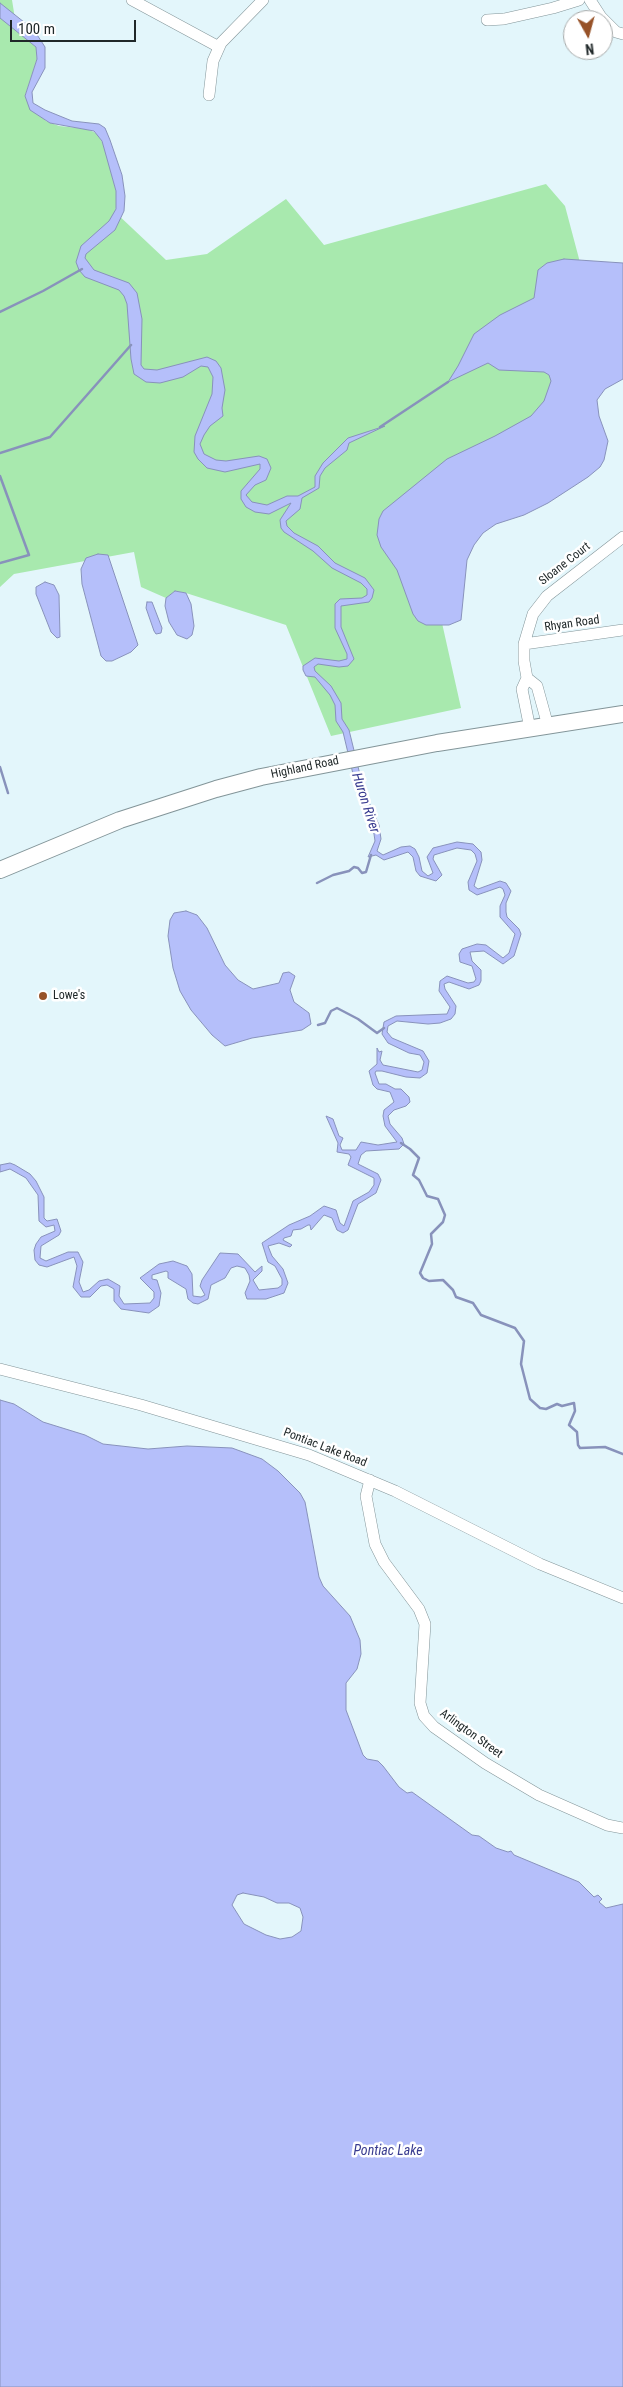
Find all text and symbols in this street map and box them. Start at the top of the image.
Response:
scale bar [12,10,139,42]
north arrow [563,10,613,60]
text: 100 m [18,20,55,38]
text: N [584,40,595,57]
street label: Sloane Court [537,540,593,588]
street label: Rhyan Road [544,613,600,635]
street label: Highland Road [270,754,340,782]
water label: Huron River [347,771,383,835]
place label: Lowe's [53,989,85,1003]
marker: Lowe's [37,990,49,1002]
street label: Pontiac Lake Road [281,1426,369,1470]
street label: Arlington Street [437,1706,505,1762]
water label: Pontiac Lake [353,2143,423,2159]

